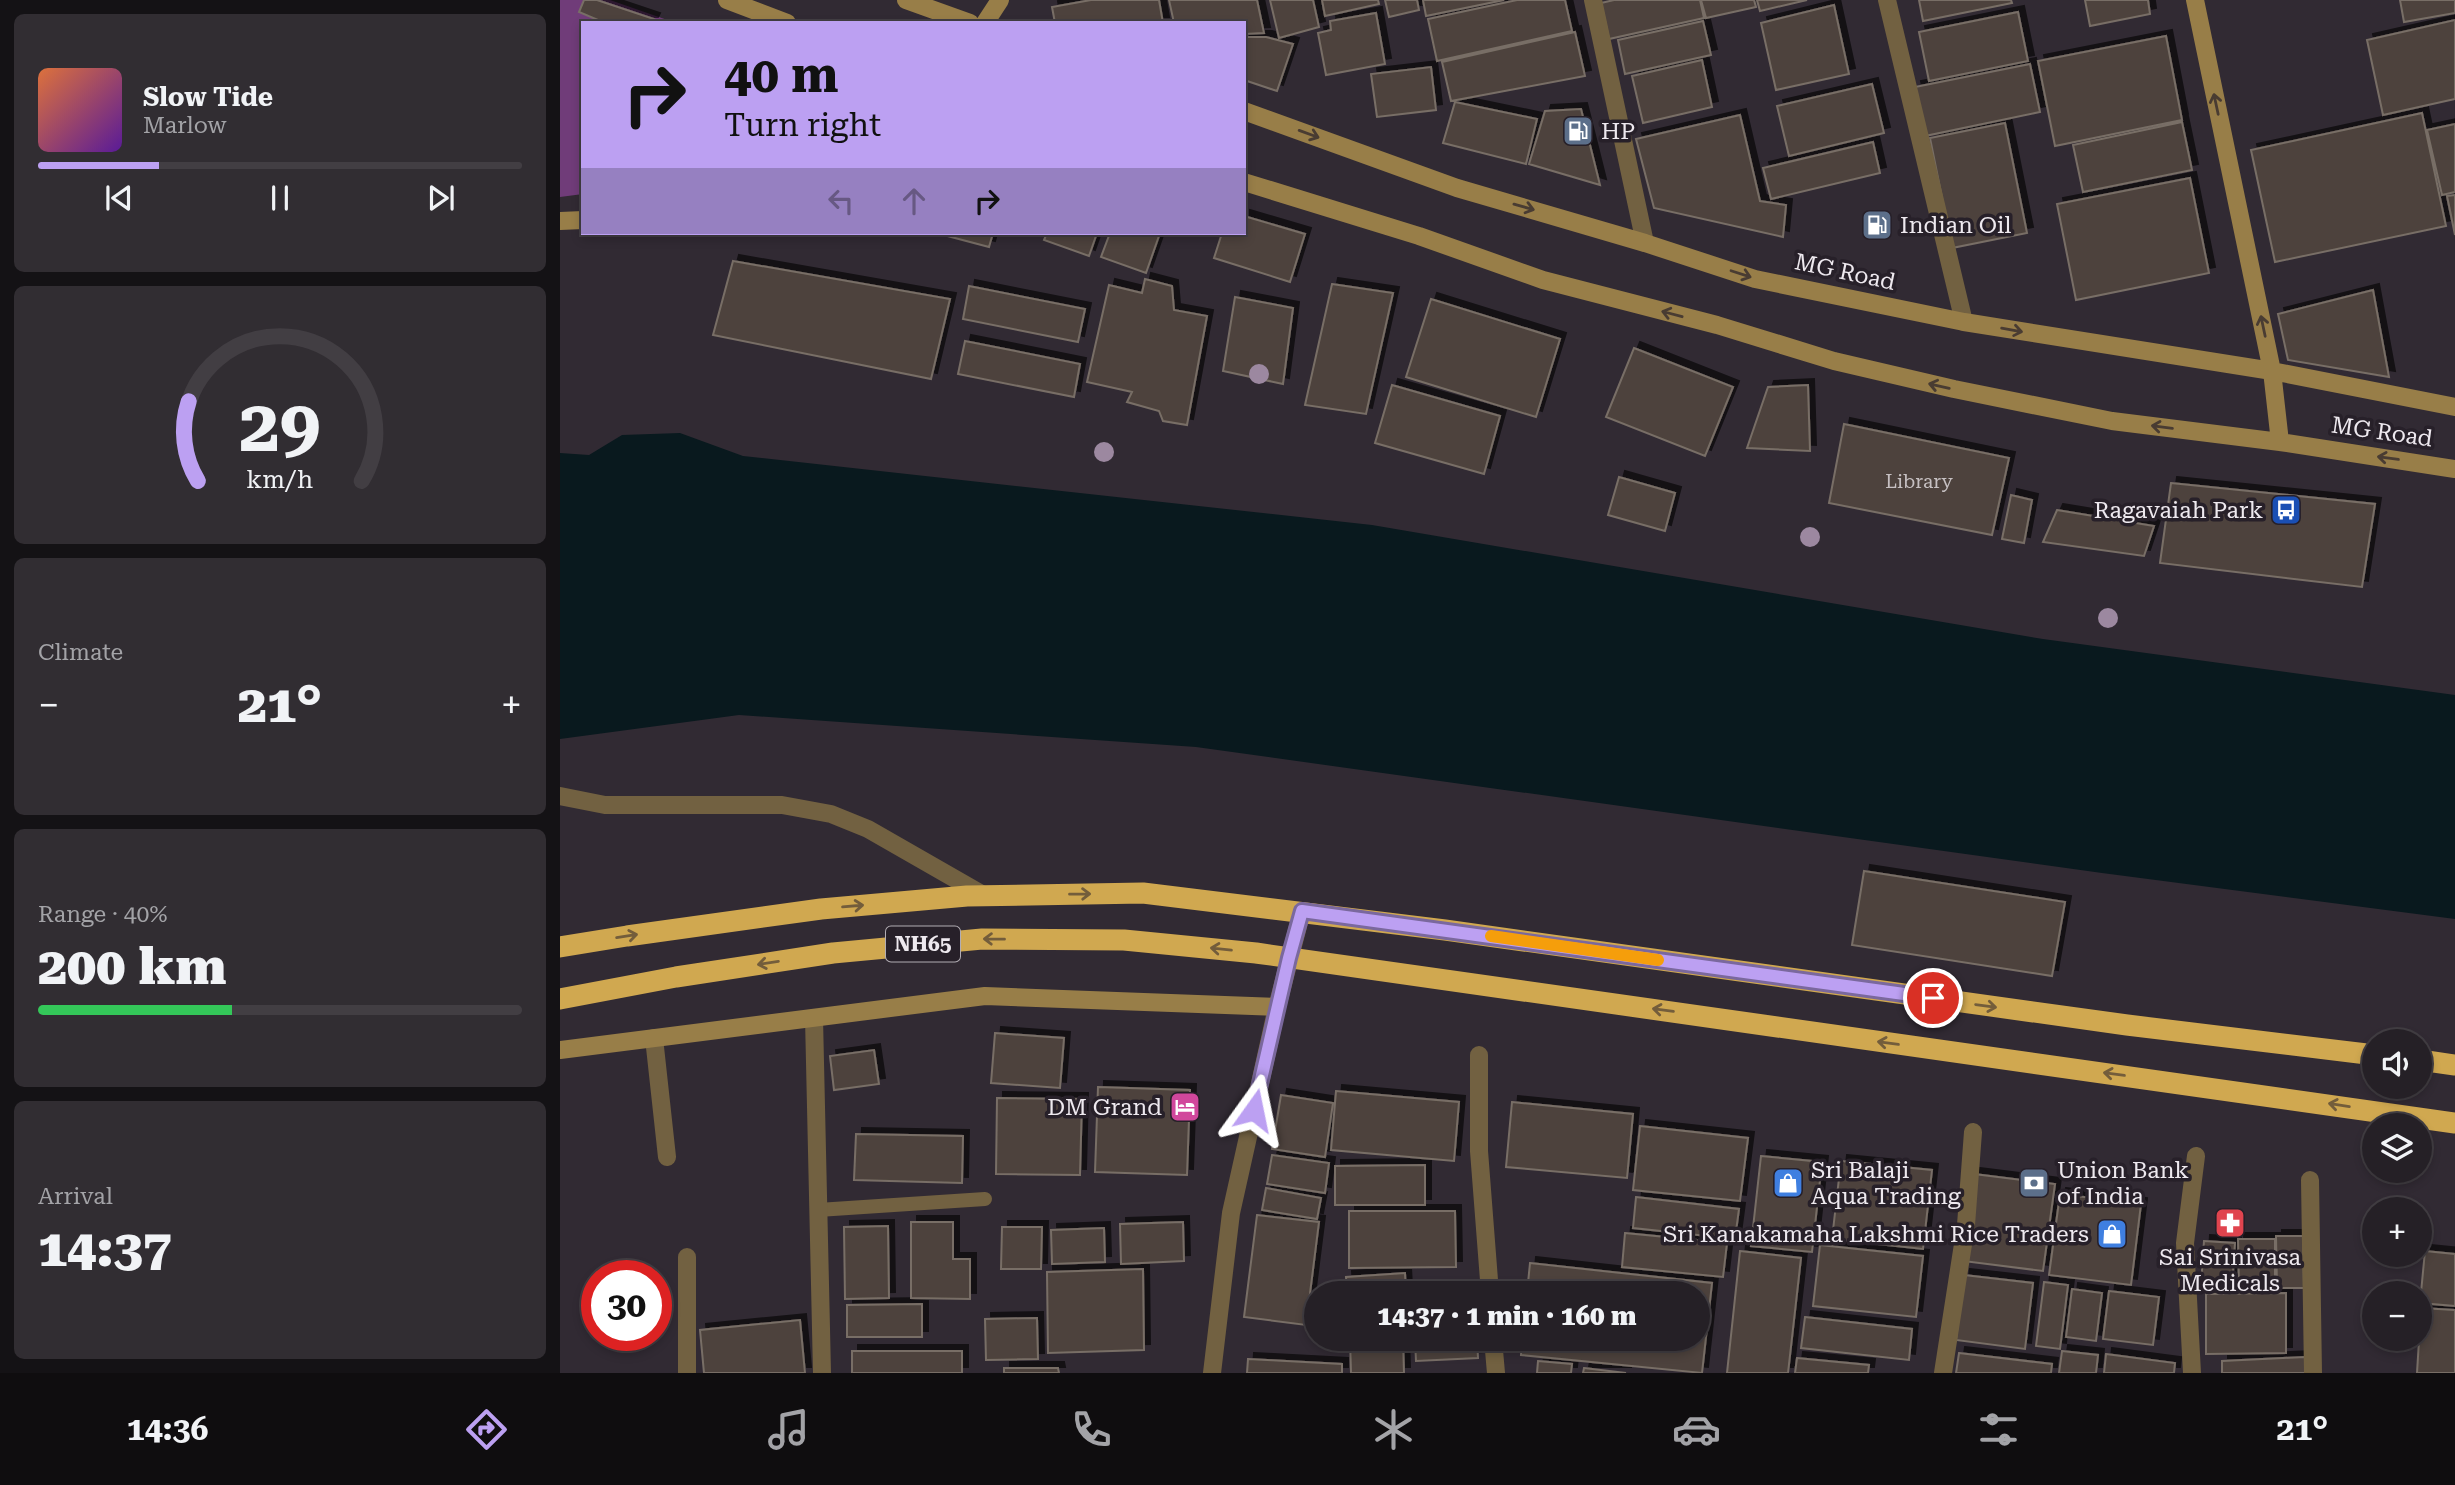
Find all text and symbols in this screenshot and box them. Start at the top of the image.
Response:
text: 40 m [724,47,839,104]
icon: right [609,49,700,140]
text: Slow Tide [143,82,273,112]
one-way arrow [2209,93,2223,116]
text: Turn right [724,106,881,144]
text: Marlow [143,112,226,139]
fuel station icon: HP [1561,114,1595,148]
place label: HP [1601,118,1635,145]
one-way arrow [1297,129,1319,142]
icon: previous [100,179,138,217]
icon: pause [261,179,299,217]
icon: next [422,179,460,217]
icon: left [822,182,860,220]
icon: ahead [895,182,933,220]
icon: right [968,182,1006,220]
one-way arrow [1513,202,1535,215]
fuel station icon: Indian Oil [1860,208,1894,242]
place label: Indian Oil [1900,212,2011,239]
street label: MG Road [1792,248,1898,296]
one-way arrow [1730,269,1752,281]
one-way arrow [1661,307,1684,320]
one-way arrow [2256,315,2269,338]
one-way arrow [2000,324,2023,337]
one-way arrow [1928,378,1951,392]
text: 29 [239,384,321,469]
street label: MG Road [2330,412,2435,453]
one-way arrow [2151,421,2174,434]
one-way arrow [2377,451,2399,464]
text: km/h [247,464,313,493]
house number: Library [1885,470,1953,493]
bus stop icon: Ragavaiah Park [2269,493,2303,527]
place label: Ragavaiah Park [2094,497,2263,524]
text: Climate [38,639,123,666]
text: 21° [238,674,322,735]
text: − [38,683,59,727]
text: + [501,683,522,727]
one-way arrow [1068,887,1091,901]
one-way arrow [841,900,864,913]
text: Range · 40% [38,901,167,928]
road number: NH65 [886,926,960,962]
one-way arrow [615,929,638,942]
one-way arrow [983,932,1006,946]
text: 200 km [38,936,226,997]
one-way arrow [1210,943,1233,956]
one-way arrow [757,957,780,970]
pin [1903,968,1963,1028]
icon: arrive [1914,979,1952,1017]
one-way arrow [1974,999,1997,1012]
one-way arrow [1652,1003,1675,1016]
map controls [2362,1029,2432,1351]
button: sound [2362,1029,2432,1099]
one-way arrow [1878,1036,1900,1049]
one-way arrow [2103,1068,2126,1081]
position arrow [1217,1073,1291,1147]
hotel icon: DM Grand [1168,1090,1202,1124]
place label: DM Grand [1047,1094,1162,1121]
one-way arrow [2328,1099,2351,1112]
button: layers [2362,1113,2432,1183]
place label: Sri Balaji Aqua Trading [1811,1157,1961,1210]
place label: Union Bank of India [2057,1157,2189,1210]
shop icon: Sri Balaji Aqua Trading [1771,1166,1805,1200]
bank icon: Union Bank of India [2017,1166,2051,1200]
text: Arrival [38,1183,113,1210]
button: + [2362,1197,2432,1267]
pharmacy icon: Sai Srinivasa Medicals [2213,1206,2247,1240]
shop icon: Sri Kanakamaha Lakshmi Rice Traders [2095,1217,2129,1251]
text: 14:37 [38,1218,172,1279]
place label: Sri Kanakamaha Lakshmi Rice Traders [1663,1221,2089,1248]
place label: Sai Srinivasa Medicals [2159,1244,2302,1297]
speed limit sign: 30 [581,1260,672,1351]
button: − [2362,1281,2432,1351]
text: 14:37 · 1 min · 160 m [1377,1301,1637,1331]
icon: directions [462,1405,511,1454]
icon: music [764,1405,813,1454]
icon: phone [1067,1405,1116,1454]
icon: climate [1369,1405,1418,1454]
icon: car [1672,1405,1721,1454]
icon: filters [1974,1405,2023,1454]
text: 14:36 [127,1410,208,1448]
text: 21° [2276,1410,2328,1448]

